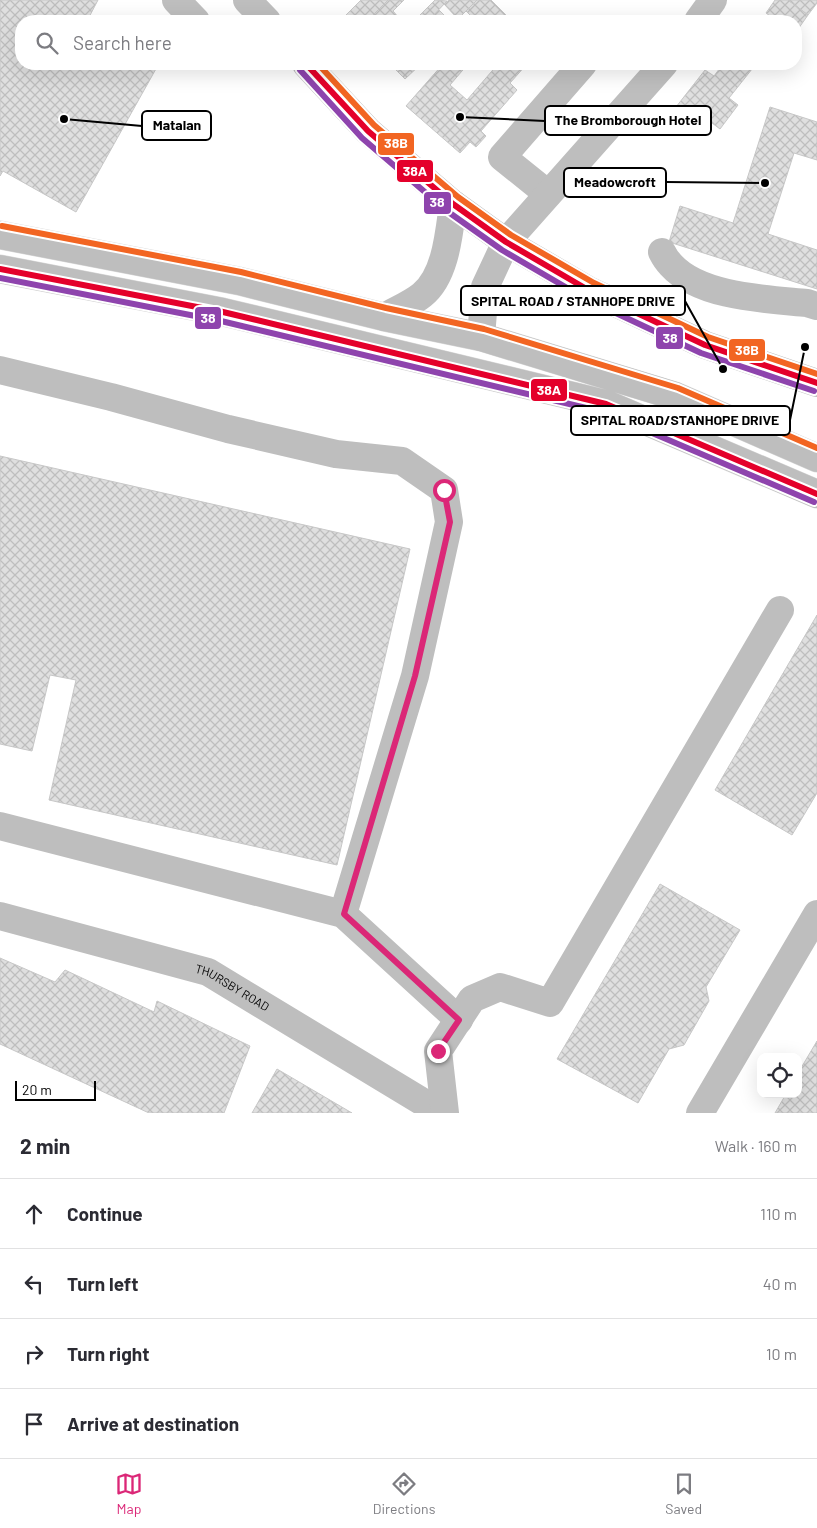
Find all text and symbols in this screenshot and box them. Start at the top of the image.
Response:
search box [15,15,802,70]
icon: search [33,29,61,57]
text: Search here [73,31,172,54]
callout: The Bromborough Hotel [545,106,711,135]
callout: Matalan [142,111,211,140]
text: The Bromborough Hotel [555,111,701,128]
text: Matalan [153,116,201,133]
line badge: 38B [377,132,415,156]
text: 38B [384,134,408,151]
line badge: 38A [396,159,434,183]
text: 38A [403,162,428,179]
callout: Meadowcroft [564,168,666,197]
text: Meadowcroft [574,173,656,190]
line badge: 38 [423,191,452,215]
text: 38 [429,193,445,210]
callout: SPITAL ROAD / STANHOPE DRIVE [461,286,685,315]
text: SPITAL ROAD / STANHOPE DRIVE [471,292,675,309]
line badge: 38 [194,306,222,330]
text: 38 [200,309,216,326]
line badge: 38 [655,326,684,350]
text: 38 [662,329,678,346]
line badge: 38B [728,338,766,362]
text: 38B [735,341,759,358]
line badge: 38A [530,378,568,402]
text: 38A [537,381,562,398]
callout: SPITAL ROAD/STANHOPE DRIVE [571,406,790,435]
text: SPITAL ROAD/STANHOPE DRIVE [581,411,779,428]
route start [433,479,456,502]
street label: THURSBY ROAD [194,961,272,1013]
route end [427,1040,450,1063]
map controls [757,1053,802,1098]
button: locate [757,1053,802,1098]
scale bar [15,1078,96,1101]
text: 20 m [22,1081,52,1098]
text: 2 min [20,1133,70,1158]
text: Walk · 160 m [715,1136,797,1155]
icon: ahead [20,1200,48,1228]
text: Continue [67,1202,143,1225]
text: 110 m [760,1204,797,1223]
icon: left [20,1270,48,1298]
text: Turn left [67,1272,138,1295]
text: 40 m [763,1274,797,1293]
icon: right [20,1340,48,1368]
text: Turn right [67,1342,149,1365]
text: 10 m [766,1344,797,1363]
icon: arrive [20,1410,48,1438]
text: Arrive at destination [67,1412,239,1435]
tab: Map [115,1470,143,1517]
tab: Directions [373,1470,435,1517]
tab: Saved [665,1470,702,1517]

